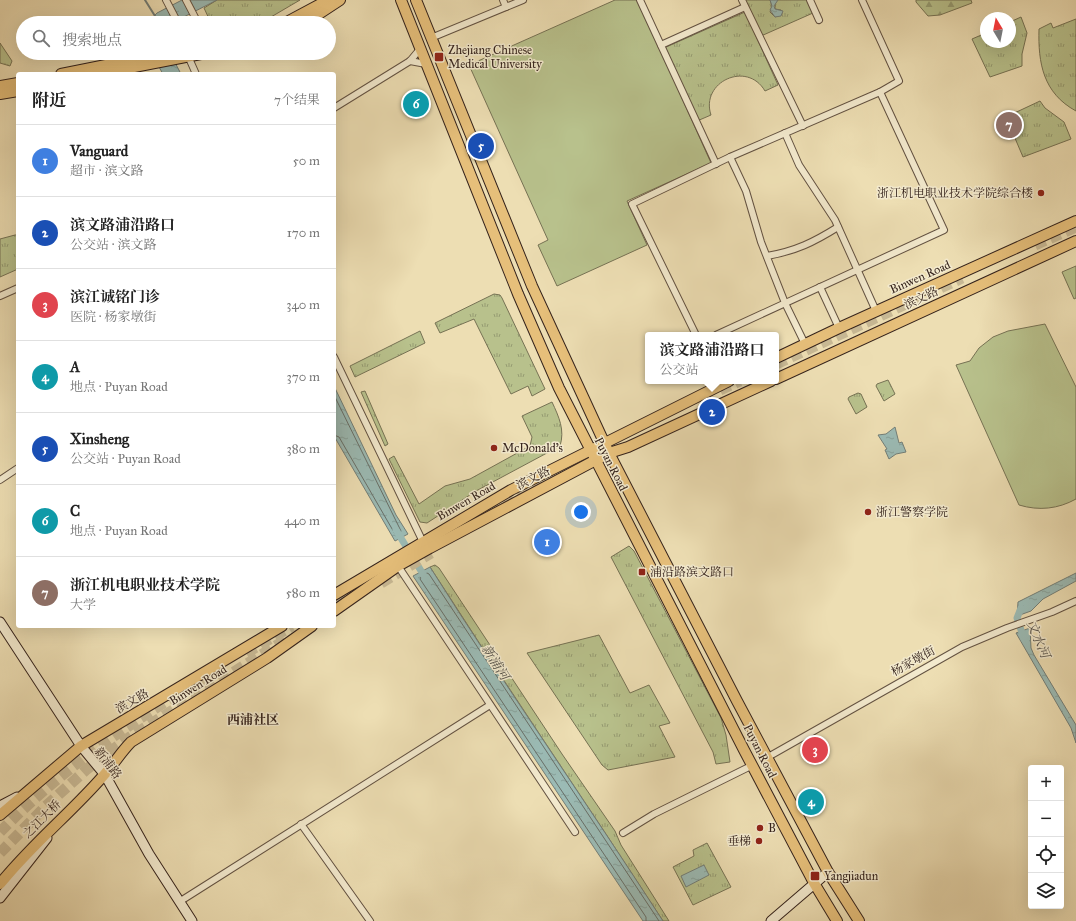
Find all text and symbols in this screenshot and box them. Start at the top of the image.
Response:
north arrow [980,12,1016,48]
search box [16,16,336,60]
icon: search [30,27,52,49]
text: 搜索地点 [62,31,122,49]
place label: Zhejiang Chinese Medical University [448,43,542,71]
marker: Zhejiang Chinese Medical University [433,51,445,63]
pin: 6 [403,89,429,119]
text: 附近 [32,90,66,111]
text: 7个结果 [274,92,320,108]
pin: 7 [996,110,1022,140]
pin: 5 [468,131,494,161]
text: Vanguard [70,142,128,160]
text: 1 [42,153,48,169]
text: 50 m [293,153,320,169]
text: 超市 · 滨文路 [70,163,143,179]
place label: 浙江机电职业技术学院综合楼 [877,186,1033,200]
marker: 浙江机电职业技术学院综合楼 [1036,188,1046,198]
text: 滨文路浦沿路口 [70,216,175,234]
text: 2 [42,225,48,241]
text: 170 m [287,225,320,241]
text: 公交站 · 滨文路 [70,237,156,253]
street label: Binwen Road [887,257,953,297]
street label: 滨文路 [902,284,940,312]
text: 滨江诚铭门诊 [70,288,160,306]
text: 3 [42,297,48,313]
text: 340 m [286,297,320,313]
text: 医院 · 杨家墩街 [70,309,156,325]
popup [645,332,779,384]
text: 滨文路浦沿路口 [659,341,765,359]
text: A [70,358,80,376]
text: 公交站 [659,362,699,378]
text: 4 [41,369,49,385]
text: 370 m [287,369,320,385]
text: 地点 · Puyan Road [70,379,168,395]
pin: 2 [699,397,725,427]
text: Xinsheng [70,430,129,448]
street label: Puyan Road [591,435,631,493]
text: 5 [42,441,48,457]
text: 380 m [287,441,320,457]
place label: McDonald's [502,441,563,455]
marker: McDonald's [489,443,499,453]
text: 公交站 · Puyan Road [70,451,181,467]
street label: 滨文路 [514,464,552,492]
street label: Binwen Road [434,479,498,523]
text: C [70,502,80,520]
your location [571,502,591,522]
place label: 浙江警察学院 [876,505,948,519]
marker: 浙江警察学院 [863,507,873,517]
text: 6 [42,513,48,529]
text: 440 m [284,513,320,529]
text: 地点 · Puyan Road [70,523,168,539]
pin: 1 [534,527,560,557]
place label: 浦沿路滨文路口 [650,565,734,579]
marker: 浦沿路滨文路口 [637,567,647,577]
text: 浙江机电职业技术学院 [70,576,220,594]
text: 7 [42,585,48,601]
text: 580 m [286,585,320,601]
text: 大学 [70,597,96,613]
water label: 文水河 [1023,618,1054,662]
water label: 新浦河 [478,642,514,685]
street label: 杨家墩街 [889,643,938,679]
street label: Binwen Road [167,662,229,708]
street label: 滨文路 [113,686,151,716]
district label: 西浦社区 [227,712,279,728]
street label: Puyan Road [740,722,780,780]
pin: 3 [802,735,828,765]
street label: 新浦路 [92,744,124,782]
map controls [1028,765,1064,909]
button: + [1028,765,1064,801]
pin: 4 [798,787,824,817]
street label: 之江大桥 [20,797,64,841]
button: − [1028,801,1064,837]
place label: B [768,821,776,835]
marker: B [755,823,765,833]
place label: 垂梯 [727,834,751,848]
marker: 垂梯 [754,836,764,846]
button: locate [1028,837,1064,873]
place label: Yangjiadun [824,869,879,884]
marker: Yangjiadun [809,870,821,882]
button: layers [1028,873,1064,909]

